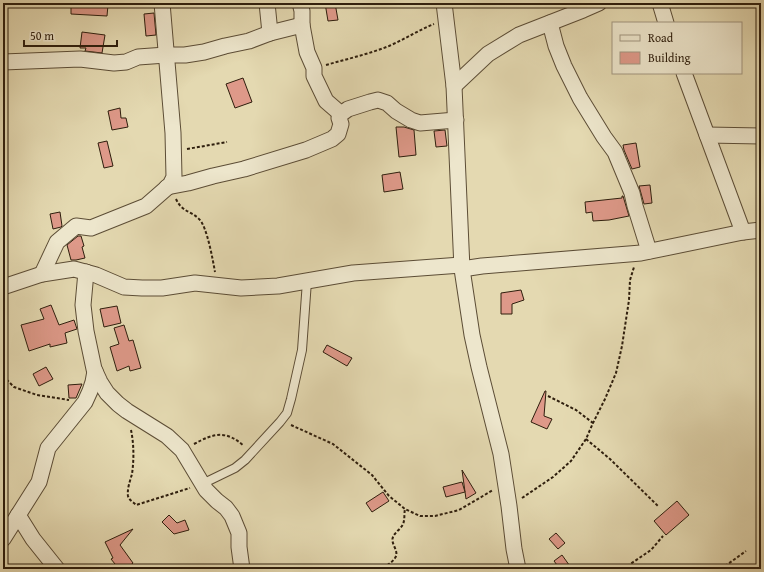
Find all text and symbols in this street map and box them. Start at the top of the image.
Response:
scale bar [24,22,117,48]
legend [612,22,742,74]
text: 50 m [30,27,54,44]
text: Road [648,29,674,46]
text: Building [648,49,691,66]

